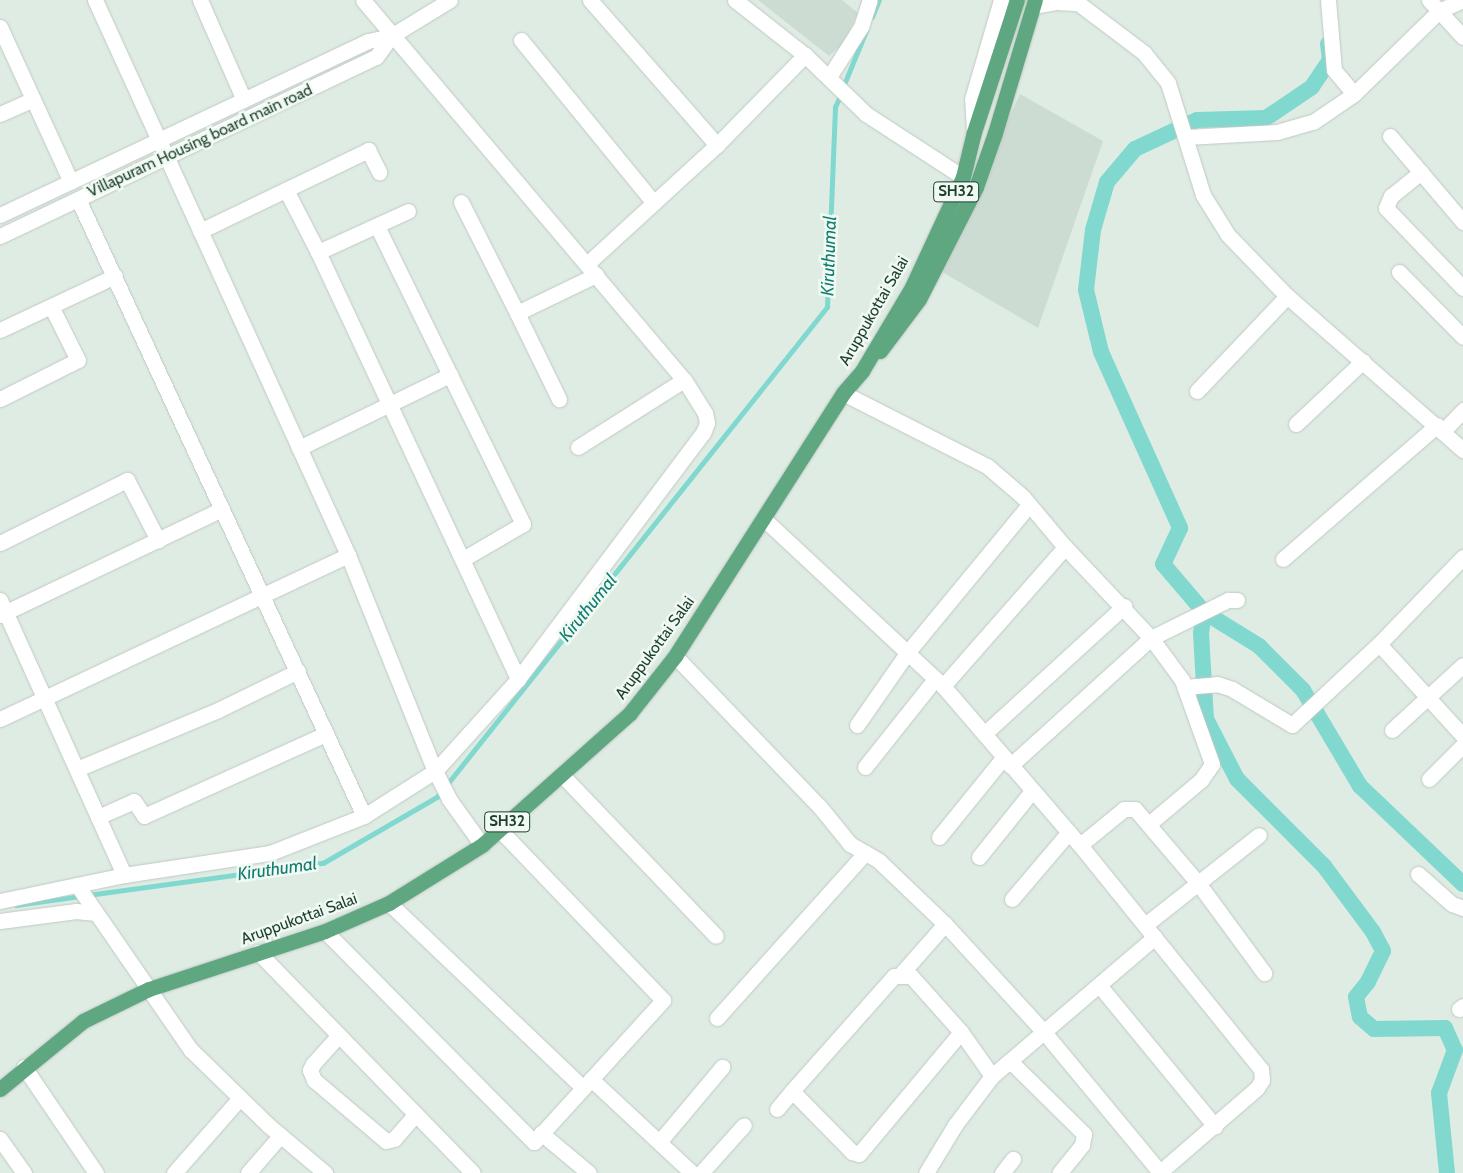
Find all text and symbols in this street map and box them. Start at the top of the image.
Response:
street label: Villapuram Housing board main road [84,80,316,202]
road number: SH32 [932,180,980,204]
water label: Kiruthumal [817,216,841,296]
street label: Aruppukottai Salai [835,253,913,369]
water label: Kiruthumal [554,570,622,646]
street label: Aruppukottai Salai [611,593,699,703]
road number: SH32 [483,810,531,834]
water label: Kiruthumal [236,853,318,885]
street label: Aruppukottai Salai [238,889,360,949]

